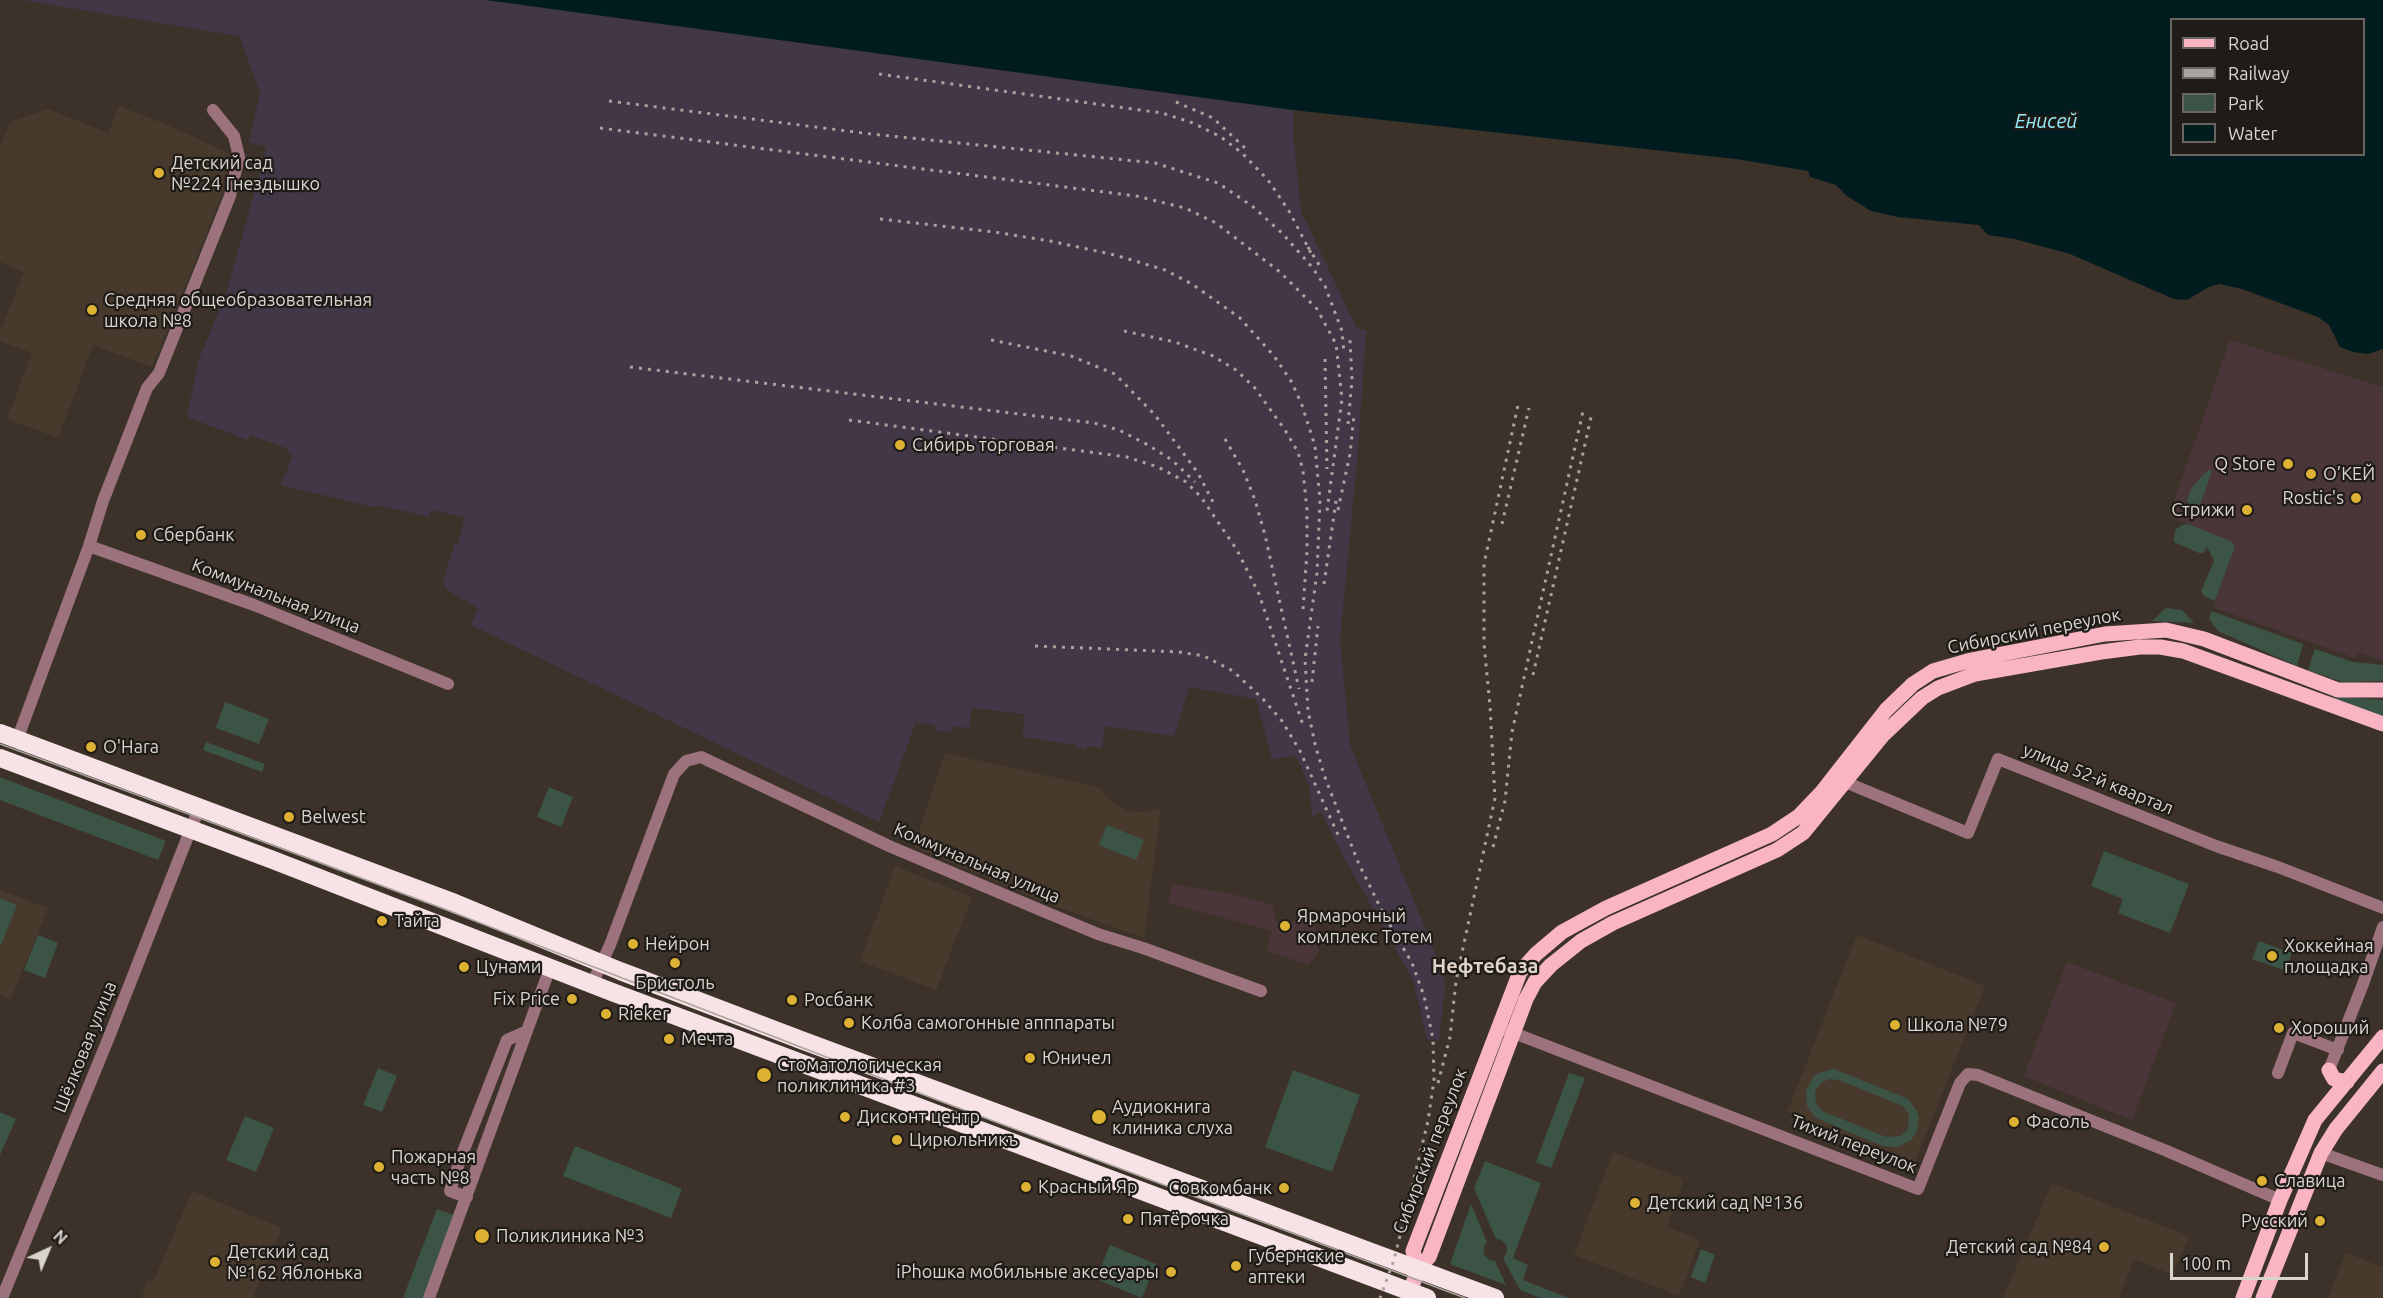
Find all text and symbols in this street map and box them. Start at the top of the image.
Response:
legend [2170,18,2365,156]
text: Road [2228,33,2270,53]
text: Railway [2228,63,2289,83]
text: Park [2228,93,2264,113]
water label: Енисей [2015,109,2077,133]
text: Water [2228,123,2277,143]
place label: Детский сад №224 Гнездышко [171,152,320,195]
marker: Детский сад №224 Гнездышко [152,166,166,180]
place label: Средняя общеобразовательная школа №8 [104,289,372,332]
marker: Средняя общеобразовательная школа №8 [85,303,99,317]
place label: Сибирь торговая [912,434,1055,456]
marker: Сибирь торговая [893,438,907,452]
place label: Q Store [2214,453,2276,475]
marker: Q Store [2281,457,2295,471]
place label: О’КЕЙ [2323,463,2375,485]
marker: О’КЕЙ [2304,467,2318,481]
place label: Rostic's [2283,487,2344,509]
marker: Rostic's [2349,491,2363,505]
place label: Стрижи [2171,499,2235,521]
marker: Стрижи [2240,503,2254,517]
place label: Сбербанк [153,524,235,546]
marker: Сбербанк [134,528,148,542]
street label: Коммунальная улица [189,554,363,638]
street label: Сибирский переулок [1946,604,2122,658]
place label: O'Hara [103,736,159,758]
street label: улица 52-й квартал [2020,739,2176,819]
marker: O'Hara [84,740,98,754]
place label: Belwest [301,806,366,828]
marker: Belwest [282,810,296,824]
street label: Коммунальная улица [891,818,1063,908]
place label: Ярмарочный комплекс Тотем [1297,905,1433,948]
place label: Тайга [394,910,440,932]
marker: Тайга [375,914,389,928]
marker: Ярмарочный комплекс Тотем [1278,919,1292,933]
place label: Нейрон [645,933,710,955]
place label: Хоккейная площадка [2284,935,2374,978]
marker: Нейрон [626,937,640,951]
marker: Хоккейная площадка [2265,949,2279,963]
district label: Нефтебаза [1432,954,1538,978]
place label: Цунами [476,956,541,978]
marker: Бристоль [668,956,682,970]
marker: Цунами [457,960,471,974]
place label: Бристоль [635,972,715,994]
street label: Шёлковая улица [49,978,121,1116]
place label: Fix Price [493,988,560,1010]
place label: Росбанк [804,989,873,1011]
marker: Fix Price [565,992,579,1006]
marker: Росбанк [785,993,799,1007]
place label: Rieker [618,1003,669,1025]
marker: Rieker [599,1007,613,1021]
place label: Колба самогонные апппараты [861,1012,1115,1034]
place label: Школа №79 [1907,1014,2008,1036]
marker: Колба самогонные апппараты [842,1016,856,1030]
place label: Хороший [2291,1017,2369,1039]
marker: Школа №79 [1888,1018,1902,1032]
marker: Хороший [2272,1021,2286,1035]
place label: Мечта [681,1028,733,1050]
marker: Мечта [662,1032,676,1046]
place label: Юничел [1042,1047,1111,1069]
marker: Юничел [1023,1051,1037,1065]
place label: Стоматологическая поликлиника #3 [777,1054,942,1096]
street label: Сибирский переулок [1388,1065,1472,1237]
marker: Стоматологическая поликлиника #3 [755,1066,773,1084]
place label: Аудиокнига клиника слуха [1112,1096,1233,1138]
place label: Дисконт центр [857,1106,980,1128]
marker: Аудиокнига клиника слуха [1090,1108,1108,1126]
marker: Дисконт центр [838,1110,852,1124]
street label: Тихий переулок [1788,1110,1920,1178]
place label: Фасоль [2026,1111,2089,1133]
marker: Фасоль [2007,1115,2021,1129]
place label: Цирюльникъ [909,1129,1018,1151]
marker: Цирюльникъ [890,1133,904,1147]
place label: Пожарная часть №8 [391,1146,476,1188]
marker: Пожарная часть №8 [372,1160,386,1174]
place label: Славица [2274,1170,2345,1192]
marker: Славица [2255,1174,2269,1188]
place label: Красный Яр [1038,1176,1138,1198]
place label: Совкомбанк [1168,1177,1272,1199]
marker: Красный Яр [1019,1180,1033,1194]
marker: Совкомбанк [1277,1181,1291,1195]
place label: Детский сад №136 [1647,1192,1803,1214]
marker: Детский сад №136 [1628,1196,1642,1210]
place label: Пятёрочка [1140,1208,1229,1230]
place label: Русский [2241,1210,2308,1232]
marker: Пятёрочка [1121,1212,1135,1226]
marker: Русский [2313,1214,2327,1228]
north arrow [18,1220,78,1280]
place label: Поликлиника №3 [496,1225,645,1247]
text: N [50,1226,71,1248]
marker: Поликлиника №3 [473,1227,491,1245]
place label: Детский сад №84 [1946,1236,2092,1258]
marker: Детский сад №84 [2097,1240,2111,1254]
place label: Детский сад №162 Яблонька [227,1241,363,1284]
scale bar [2173,1241,2311,1279]
place label: Губернские аптеки [1248,1245,1345,1288]
text: 100 m [2181,1253,2231,1273]
marker: Детский сад №162 Яблонька [208,1255,222,1269]
marker: Губернские аптеки [1229,1259,1243,1273]
place label: iPhoшка мобильные аксесуары [896,1261,1159,1283]
marker: iPhoшка мобильные аксесуары [1164,1265,1178,1279]

